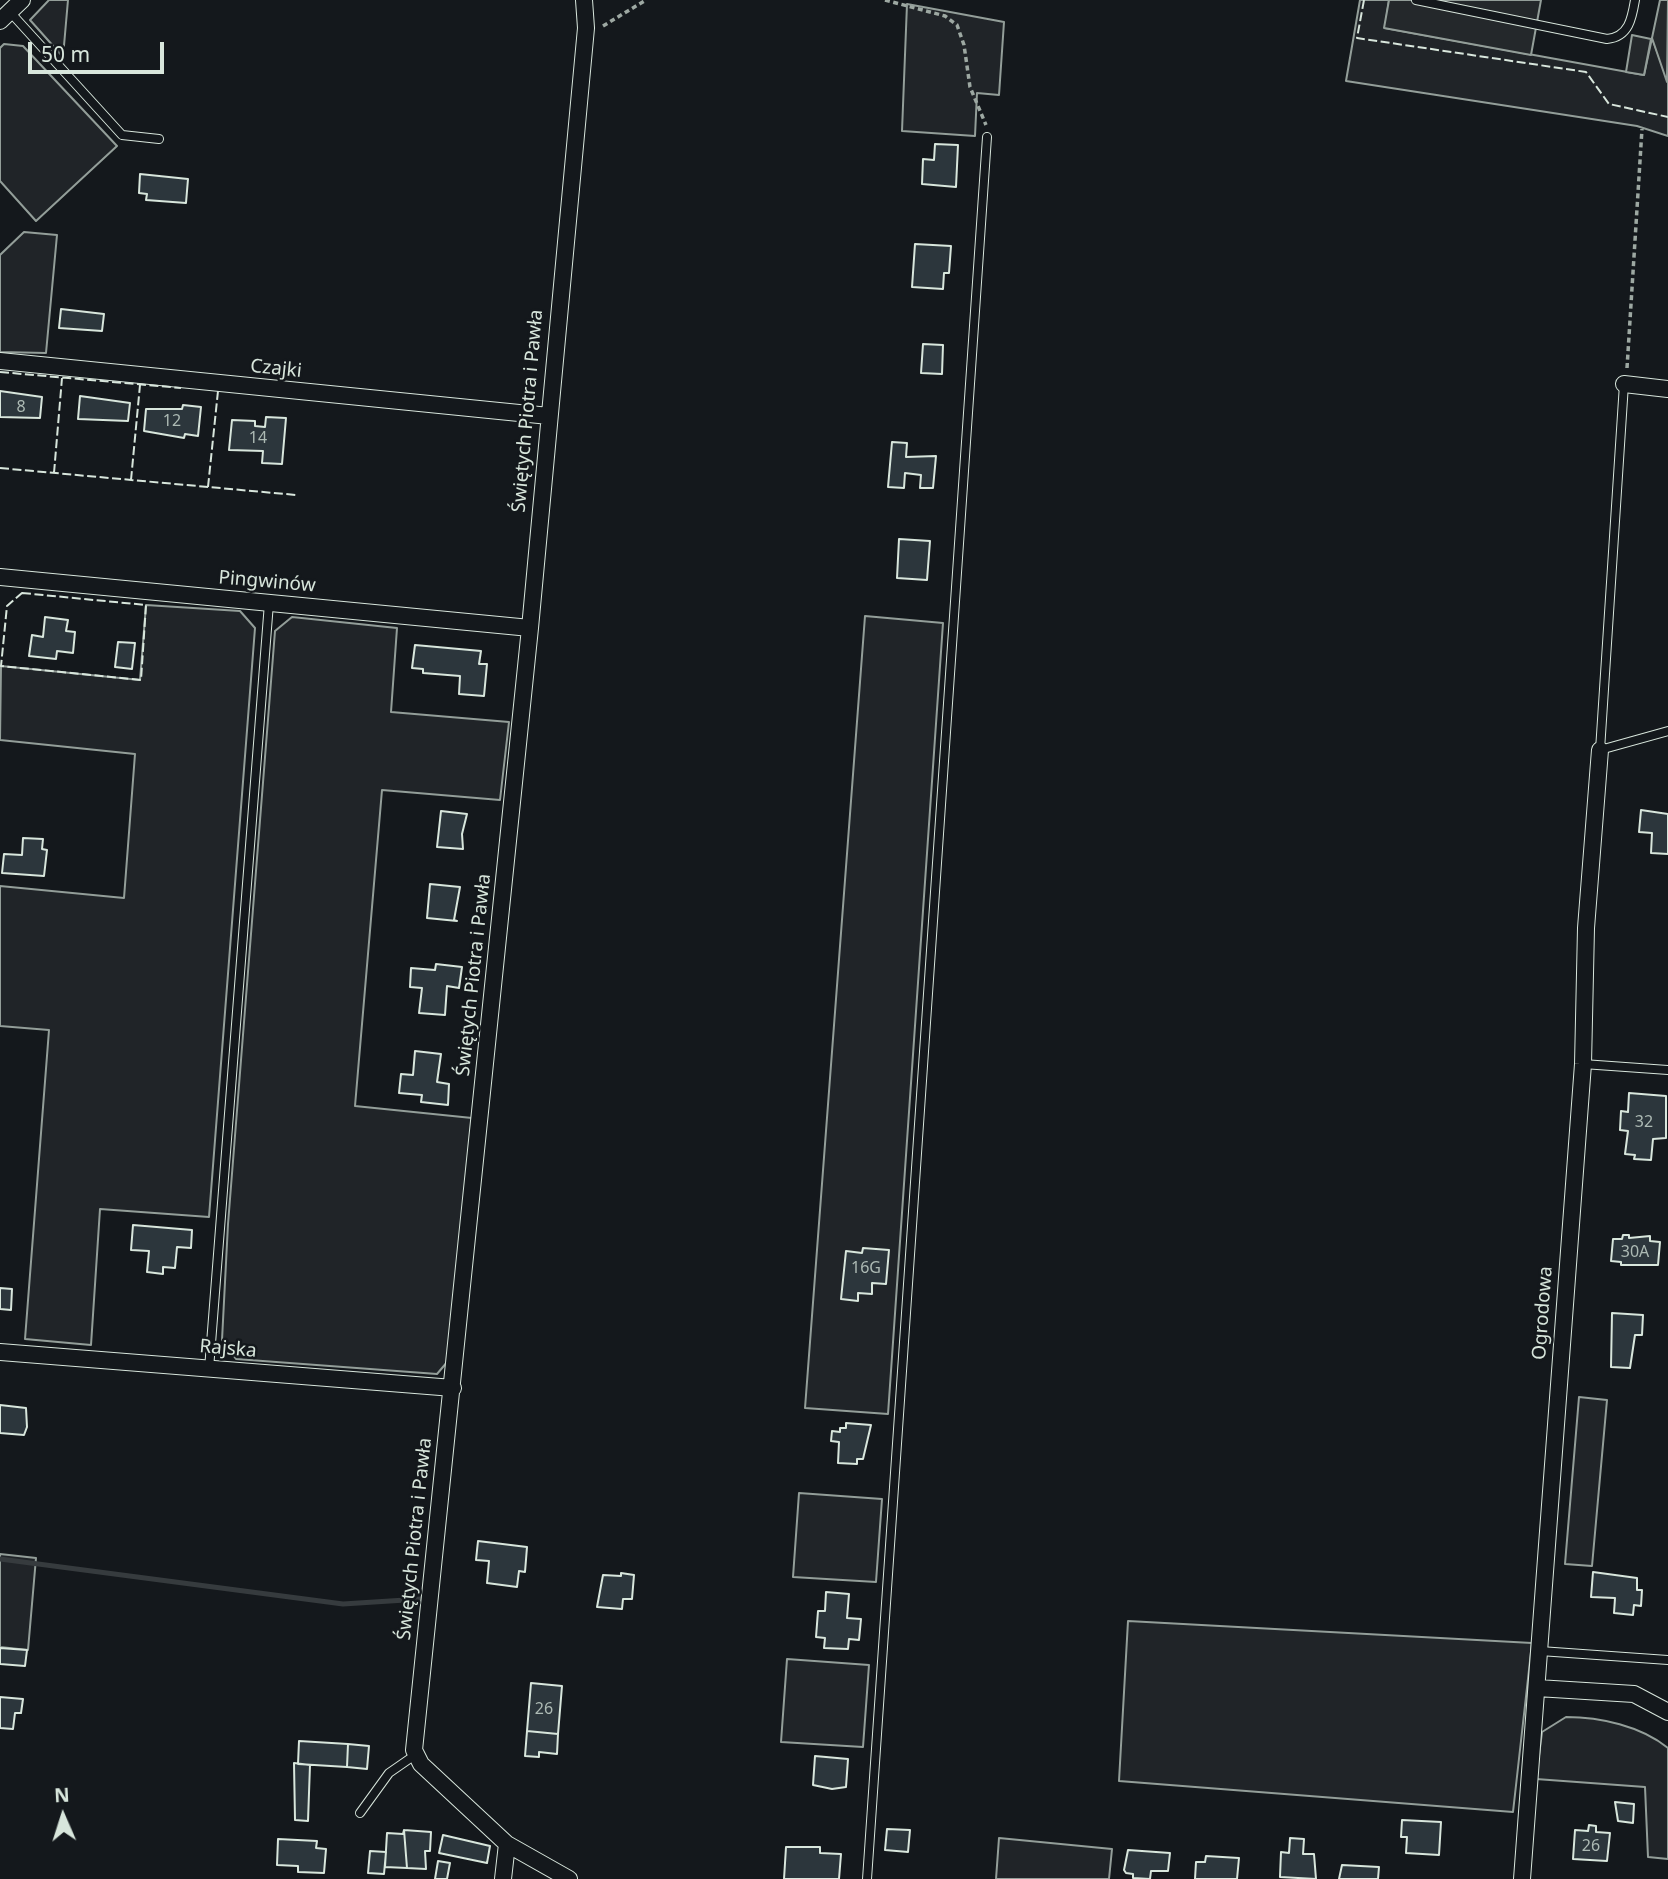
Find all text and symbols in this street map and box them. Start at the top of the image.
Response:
scale bar [32,28,168,72]
text: 50 m [41,40,90,68]
street label: Świętych Piotra i Pawła [508,309,548,513]
street label: Czajki [249,355,303,383]
house number: 8 [16,397,26,417]
house number: 12 [163,411,181,431]
house number: 14 [249,428,267,448]
street label: Pingwinów [217,566,317,598]
street label: Świętych Piotra i Pawła [452,873,496,1077]
house number: 32 [1635,1112,1653,1132]
house number: 30A [1621,1242,1649,1262]
house number: 16G [851,1258,881,1278]
street label: Ogrodowa [1528,1265,1558,1361]
street label: Rajska [198,1335,258,1363]
street label: Świętych Piotra i Pawła [393,1437,437,1641]
house number: 26 [535,1699,553,1719]
north arrow [28,1781,98,1851]
text: N [53,1782,70,1808]
house number: 26 [1582,1836,1600,1856]

